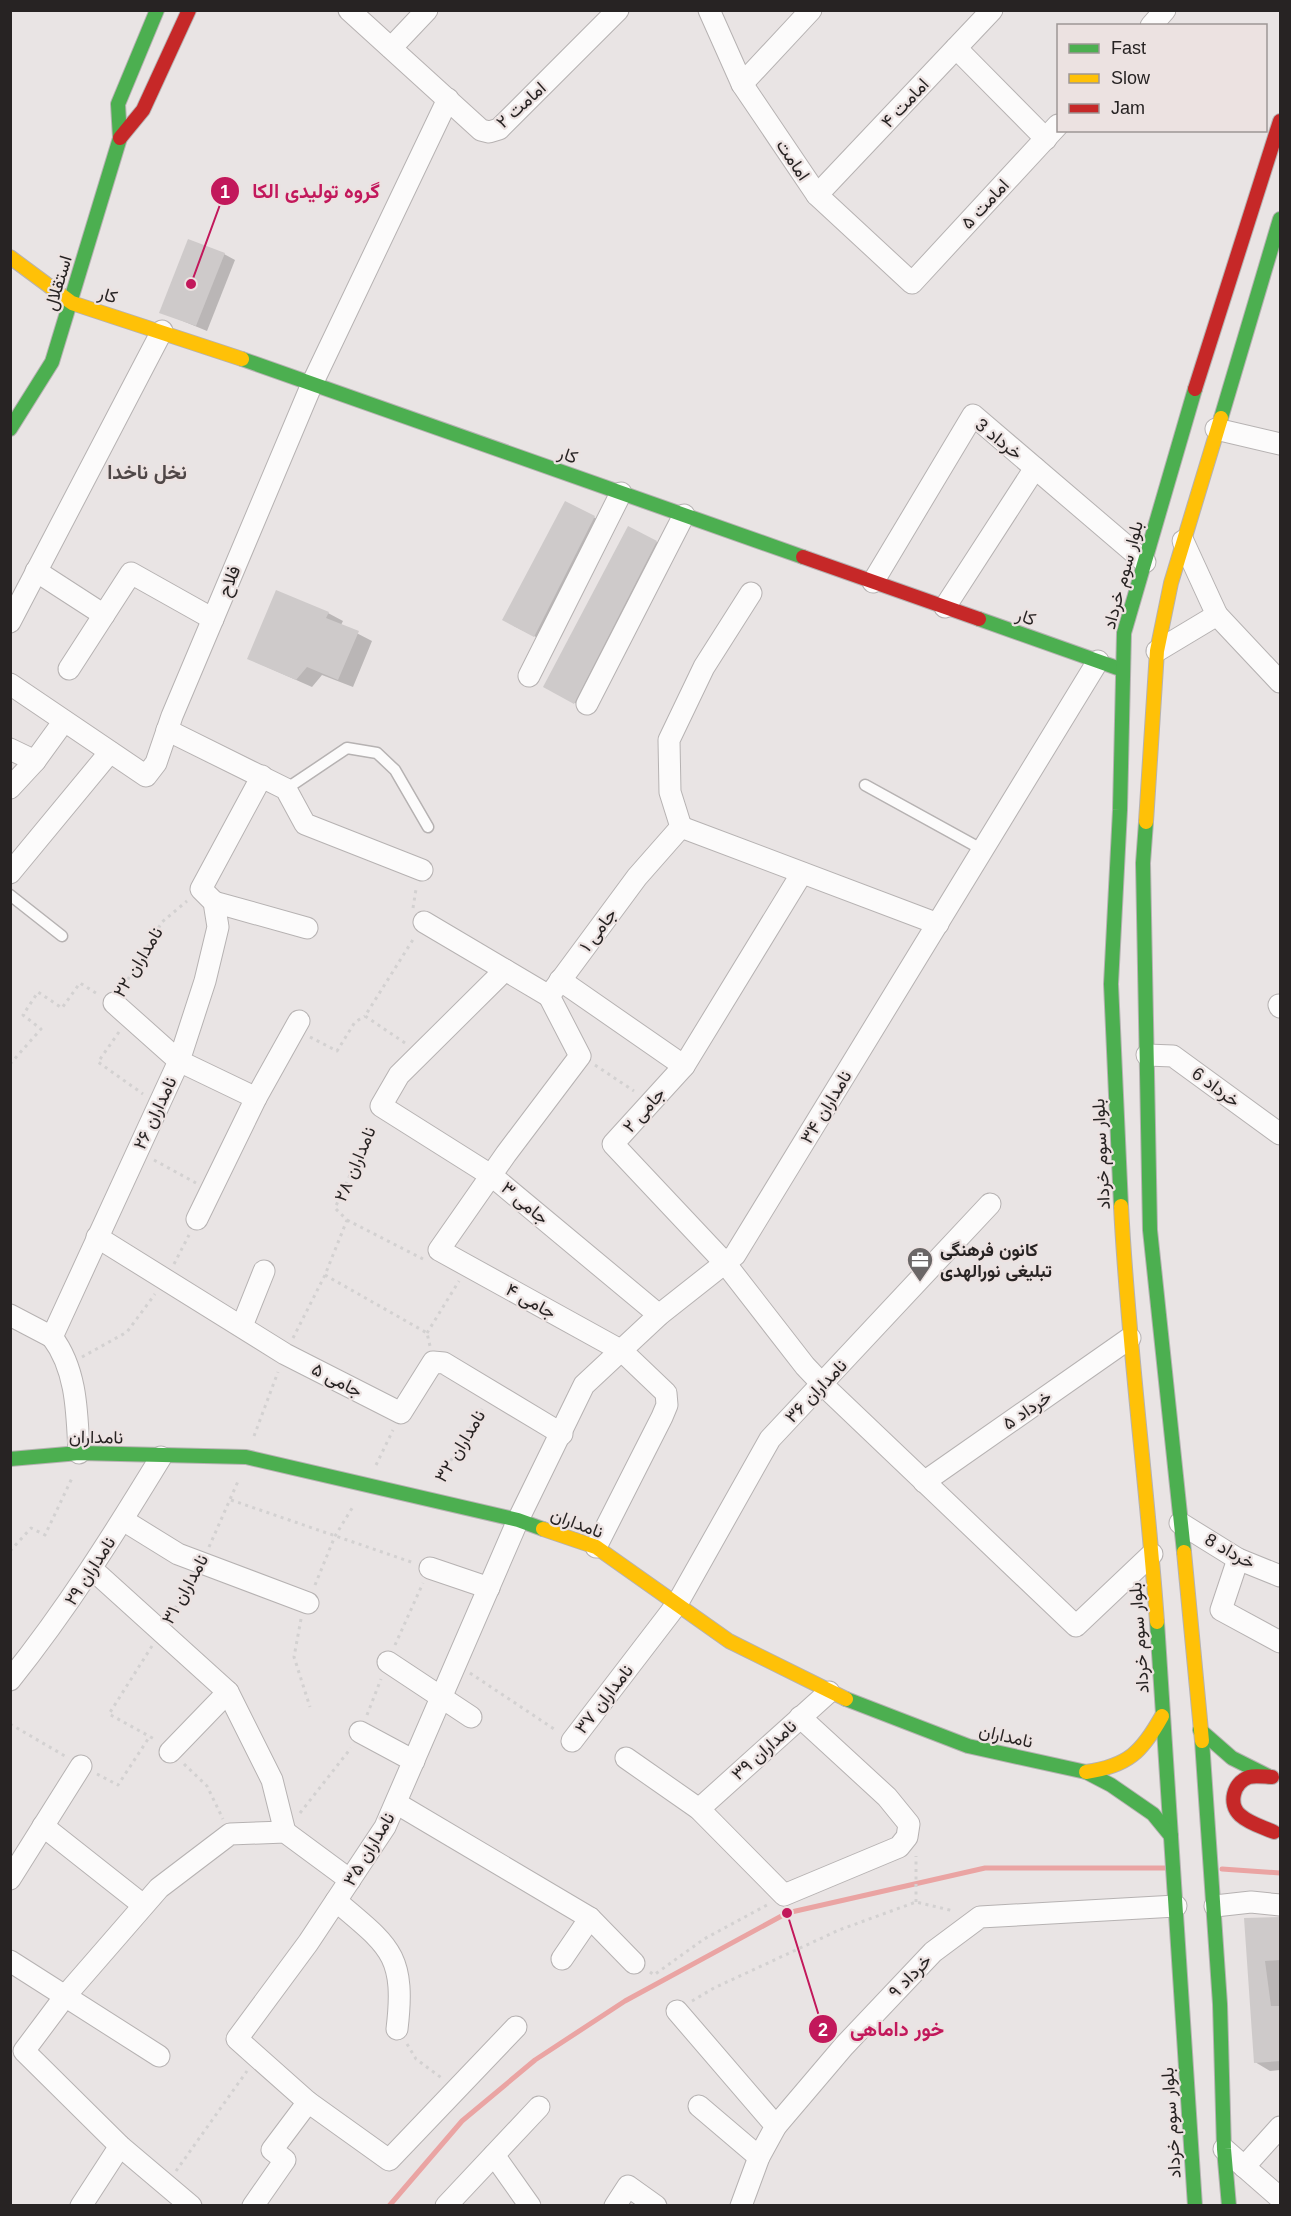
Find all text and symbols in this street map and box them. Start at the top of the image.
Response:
legend [1057,24,1267,132]
text: Fast [1111,38,1146,58]
text: Slow [1111,68,1151,88]
street label: امامت ۴ [877,74,933,132]
street label: امامت ۲ [492,78,550,132]
text: Jam [1111,98,1145,118]
street label: امامت [772,136,814,184]
callout: گروه تولیدی الکا [210,172,392,210]
street label: امامت ۵ [957,175,1013,233]
text: گروه تولیدی الکا [252,180,380,204]
text: 1 [220,182,230,202]
street label: استقلال [40,253,77,313]
street label: کار [95,282,120,308]
street label: خرداد 3 [971,414,1026,464]
street label: کار [555,442,580,468]
district label: نخل ناخدا [107,461,187,484]
street label: بلوار سوم خرداد [1099,519,1149,632]
street label: فلاح [214,563,246,600]
street label: کار [1013,604,1038,630]
street label: جامی ۱ [575,905,621,956]
street label: نامداران ۲۲ [109,923,168,1001]
street label: خرداد 6 [1188,1063,1244,1112]
street label: نامداران ۳۴ [796,1067,856,1148]
street label: نامداران ۲۶ [130,1074,181,1153]
street label: جامی ۲ [619,1084,670,1137]
street label: بلوار سوم خرداد [1088,1098,1116,1210]
street label: نامداران ۲۸ [330,1123,381,1205]
street label: جامی ۳ [497,1178,553,1229]
place label: کانون فرهنگی تبلیغی نورالهدی [940,1240,1052,1282]
office icon: کانون فرهنگی تبلیغی نورالهدی [905,1245,935,1283]
street label: جامی ۴ [502,1279,559,1324]
street label: نامداران ۳۶ [781,1355,852,1427]
street label: جامی ۵ [308,1359,366,1402]
street label: خرداد ۵ [999,1386,1056,1435]
street label: نامداران ۳۲ [431,1406,490,1486]
street label: نامداران [69,1427,123,1448]
street label: نامداران [548,1504,606,1543]
street label: خرداد 8 [1201,1529,1258,1574]
street label: نامداران ۲۹ [60,1533,120,1610]
street label: نامداران ۳۱ [158,1551,213,1628]
street label: بلوار سوم خرداد [1125,1582,1155,1694]
street label: نامداران ۳۷ [571,1661,638,1738]
street label: نامداران ۳۹ [728,1716,801,1785]
street label: نامداران [977,1720,1035,1753]
street label: نامداران ۳۵ [339,1809,400,1890]
street label: خرداد ۹ [885,1950,936,2003]
callout: خور داماهی [808,2010,956,2048]
text: خور داماهی [850,2018,944,2042]
text: 2 [818,2020,828,2040]
street label: بلوار سوم خرداد [1157,2067,1187,2179]

